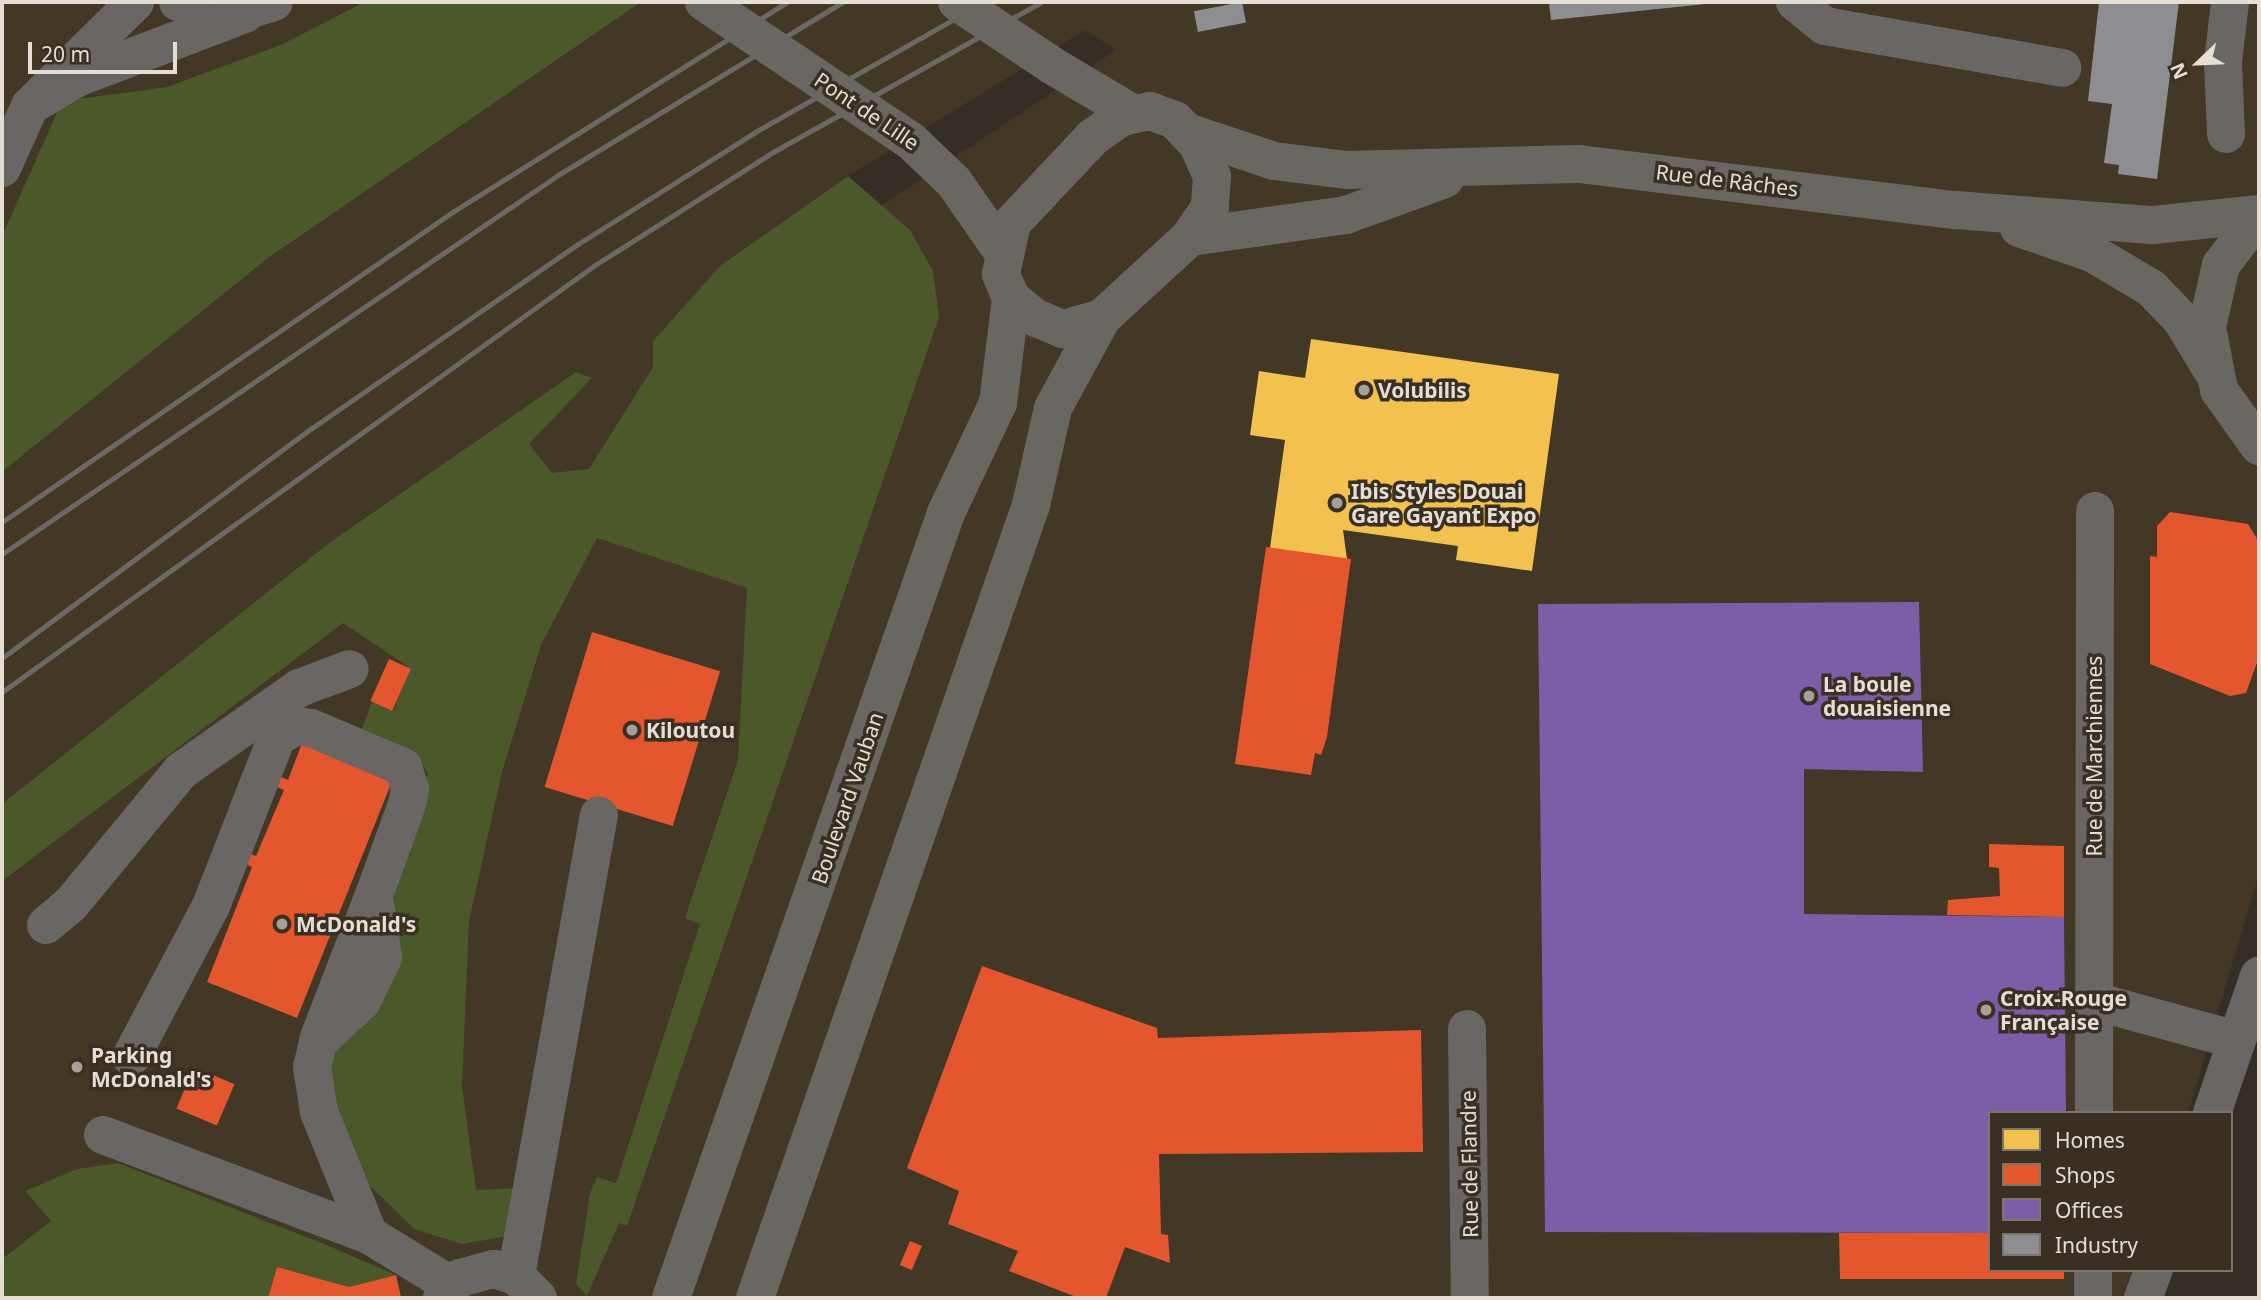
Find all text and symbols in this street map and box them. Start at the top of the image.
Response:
scale bar [32,28,180,72]
north arrow [2163,28,2233,98]
text: 20 m [41,40,90,68]
text: N [2164,59,2194,83]
street label: Pont de Lille [810,67,924,155]
street label: Rue de Râches [1654,159,1800,201]
place label: Volubilis [1378,377,1467,403]
marker: Volubilis [1356,382,1372,398]
place label: Ibis Styles Douai Gare Gayant Expo [1351,478,1537,528]
marker: Ibis Styles Douai Gare Gayant Expo [1329,495,1345,511]
street label: Rue de Marchiennes [2081,656,2107,856]
place label: La boule douaisienne [1823,671,1951,721]
marker: La boule douaisienne [1801,688,1817,704]
street label: Boulevard Vauban [806,709,888,887]
place label: Kiloutou [646,717,735,743]
marker: Kiloutou [624,722,640,738]
place label: McDonald's [296,911,416,937]
marker: McDonald's [274,916,290,932]
place label: Croix-Rouge Française [2000,985,2127,1035]
marker: Croix-Rouge Française [1978,1002,1994,1018]
place label: Parking McDonald's [91,1042,211,1092]
marker: Parking McDonald's [69,1059,85,1075]
street label: Rue de Flandre [1455,1090,1483,1238]
legend [1988,1111,2233,1272]
text: Homes [2055,1126,2125,1154]
text: Shops [2055,1161,2115,1189]
text: Offices [2055,1196,2123,1224]
text: Industry [2055,1231,2138,1259]

